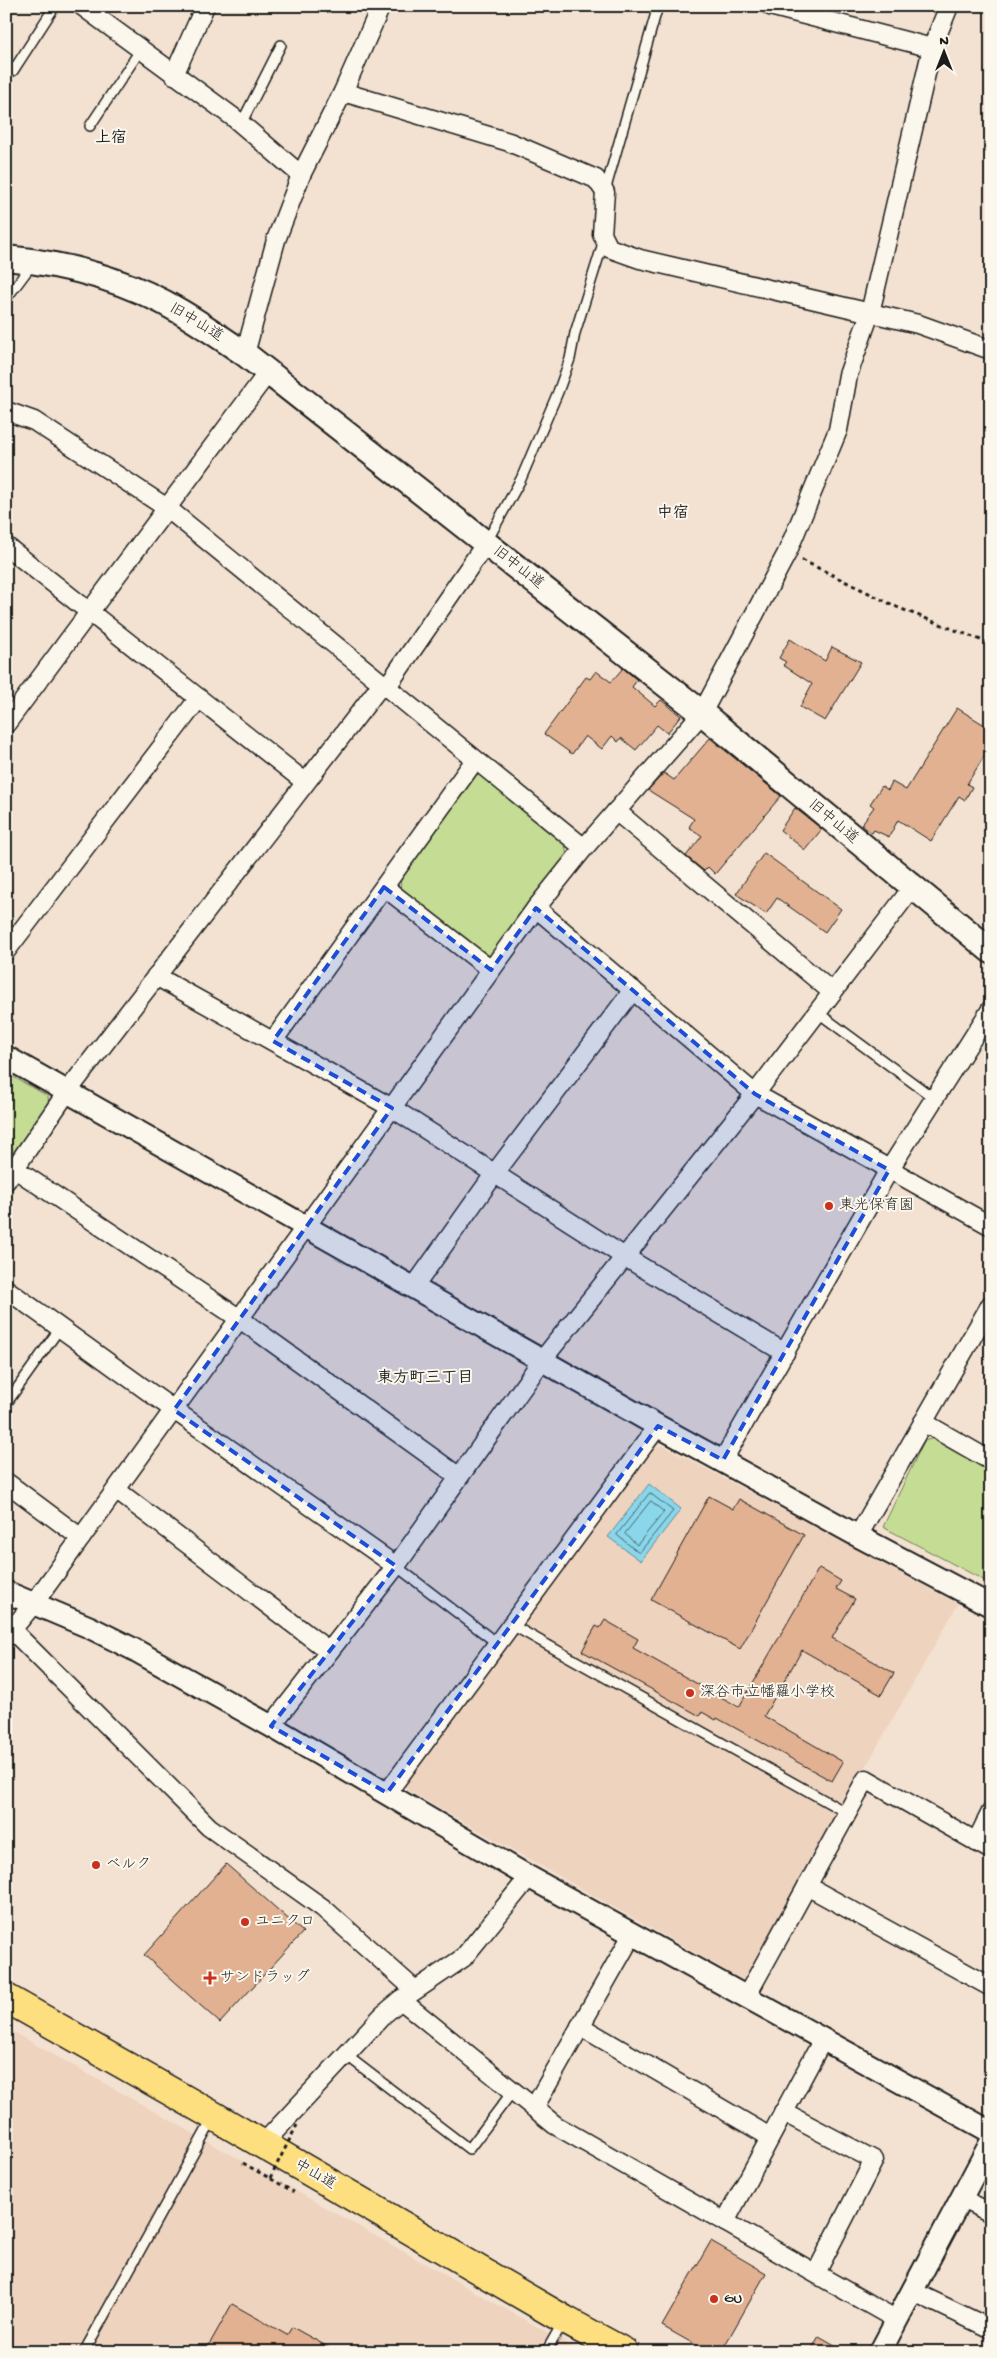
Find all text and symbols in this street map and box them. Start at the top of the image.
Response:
north arrow [920,28,970,78]
text: N [939,33,949,50]
district label: 上宿 [95,128,127,149]
street label: 旧中山道 [166,299,227,346]
district label: 中宿 [657,503,689,524]
street label: 旧中山道 [489,542,548,594]
street label: 旧中山道 [804,795,862,848]
place label: 東光保育園 [839,1196,914,1215]
marker: 東光保育園 [823,1200,835,1212]
district label: 東方町三丁目 [377,1368,473,1389]
place label: 深谷市立幡羅小学校 [700,1684,835,1702]
marker: 深谷市立幡羅小学校 [684,1687,696,1699]
place label: ベルク [106,1856,151,1874]
marker: ベルク [90,1859,102,1871]
place label: ユニクロ [255,1913,315,1931]
marker: ユニクロ [239,1916,251,1928]
place label: サンドラッグ [220,1968,310,1987]
marker: サンドラッグ [204,1972,216,1984]
street label: 中山道 [291,2155,339,2194]
place label: GU [724,2290,742,2308]
marker: GU [708,2293,720,2305]

